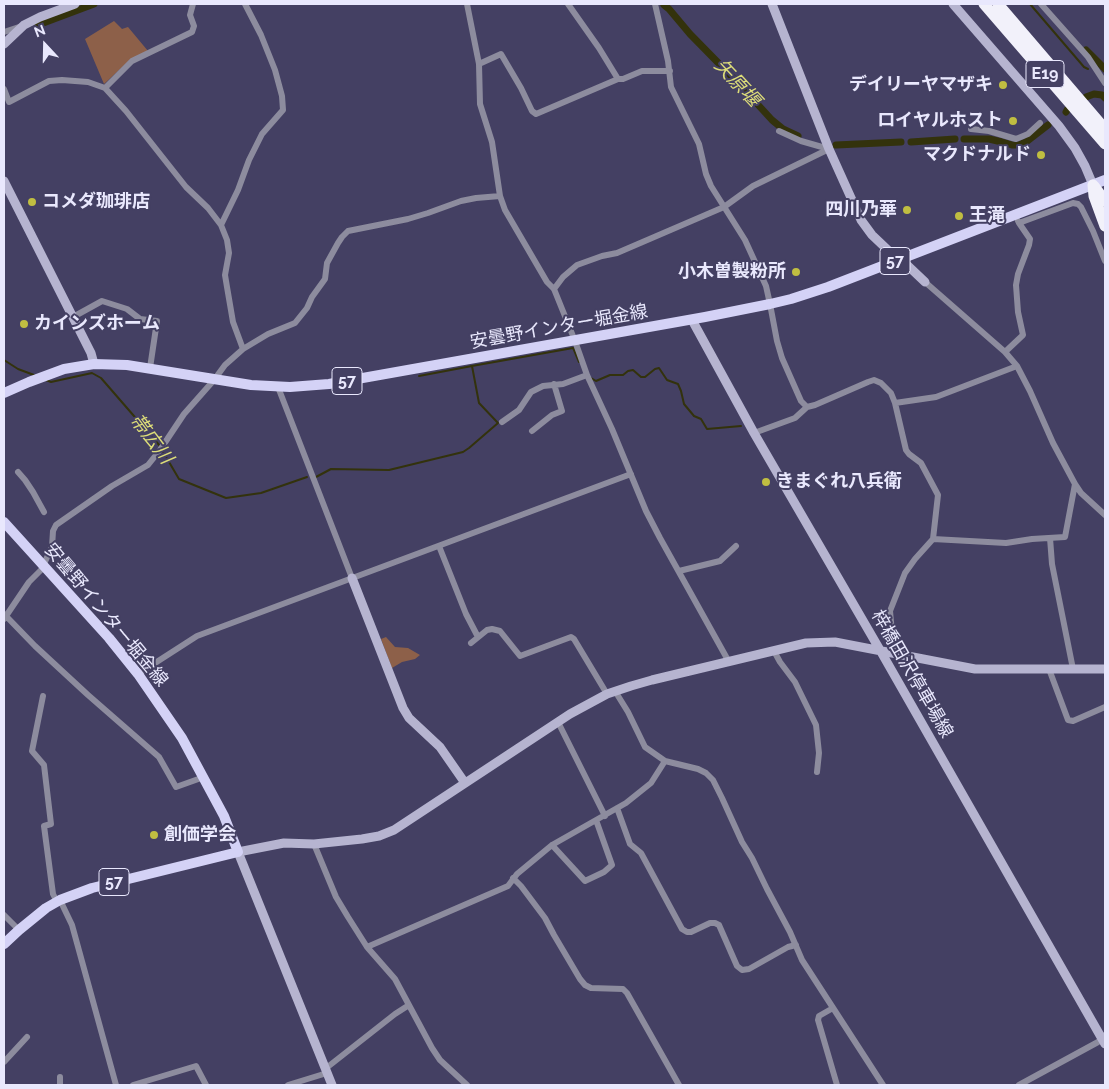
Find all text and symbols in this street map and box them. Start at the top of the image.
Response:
north arrow [20,20,70,70]
text: N [32,22,47,40]
water label: 矢原堰 [709,54,765,112]
road number: E19 [1026,61,1064,88]
place label: デイリーヤマザキ [849,74,993,96]
marker: デイリーヤマザキ [997,79,1009,91]
place label: ロイヤルホスト [877,110,1003,132]
marker: ロイヤルホスト [1007,115,1019,127]
place label: マクドナルド [923,144,1031,166]
marker: マクドナルド [1035,149,1047,161]
place label: コメダ珈琲店 [42,191,150,213]
marker: コメダ珈琲店 [26,196,38,208]
place label: 四川乃華 [825,199,897,221]
marker: 四川乃華 [901,204,913,216]
place label: 王滝 [969,205,1005,227]
marker: 王滝 [953,210,965,222]
road number: 57 [880,248,910,274]
place label: 小木曽製粉所 [678,261,786,283]
marker: 小木曽製粉所 [790,266,802,278]
street label: 安曇野インター堀金線 [468,301,650,353]
place label: カインズホーム [34,313,160,335]
marker: カインズホーム [18,318,30,330]
road number: 57 [332,368,362,394]
water label: 帯広川 [125,409,177,469]
place label: きまぐれ八兵衛 [776,471,902,493]
marker: きまぐれ八兵衛 [760,476,772,488]
street label: 安曇野インター堀金線 [40,539,172,691]
street label: 梓橋田沢停車場線 [867,606,957,742]
place label: 創価学会 [164,824,236,846]
marker: 創価学会 [148,829,160,841]
road number: 57 [99,869,129,896]

